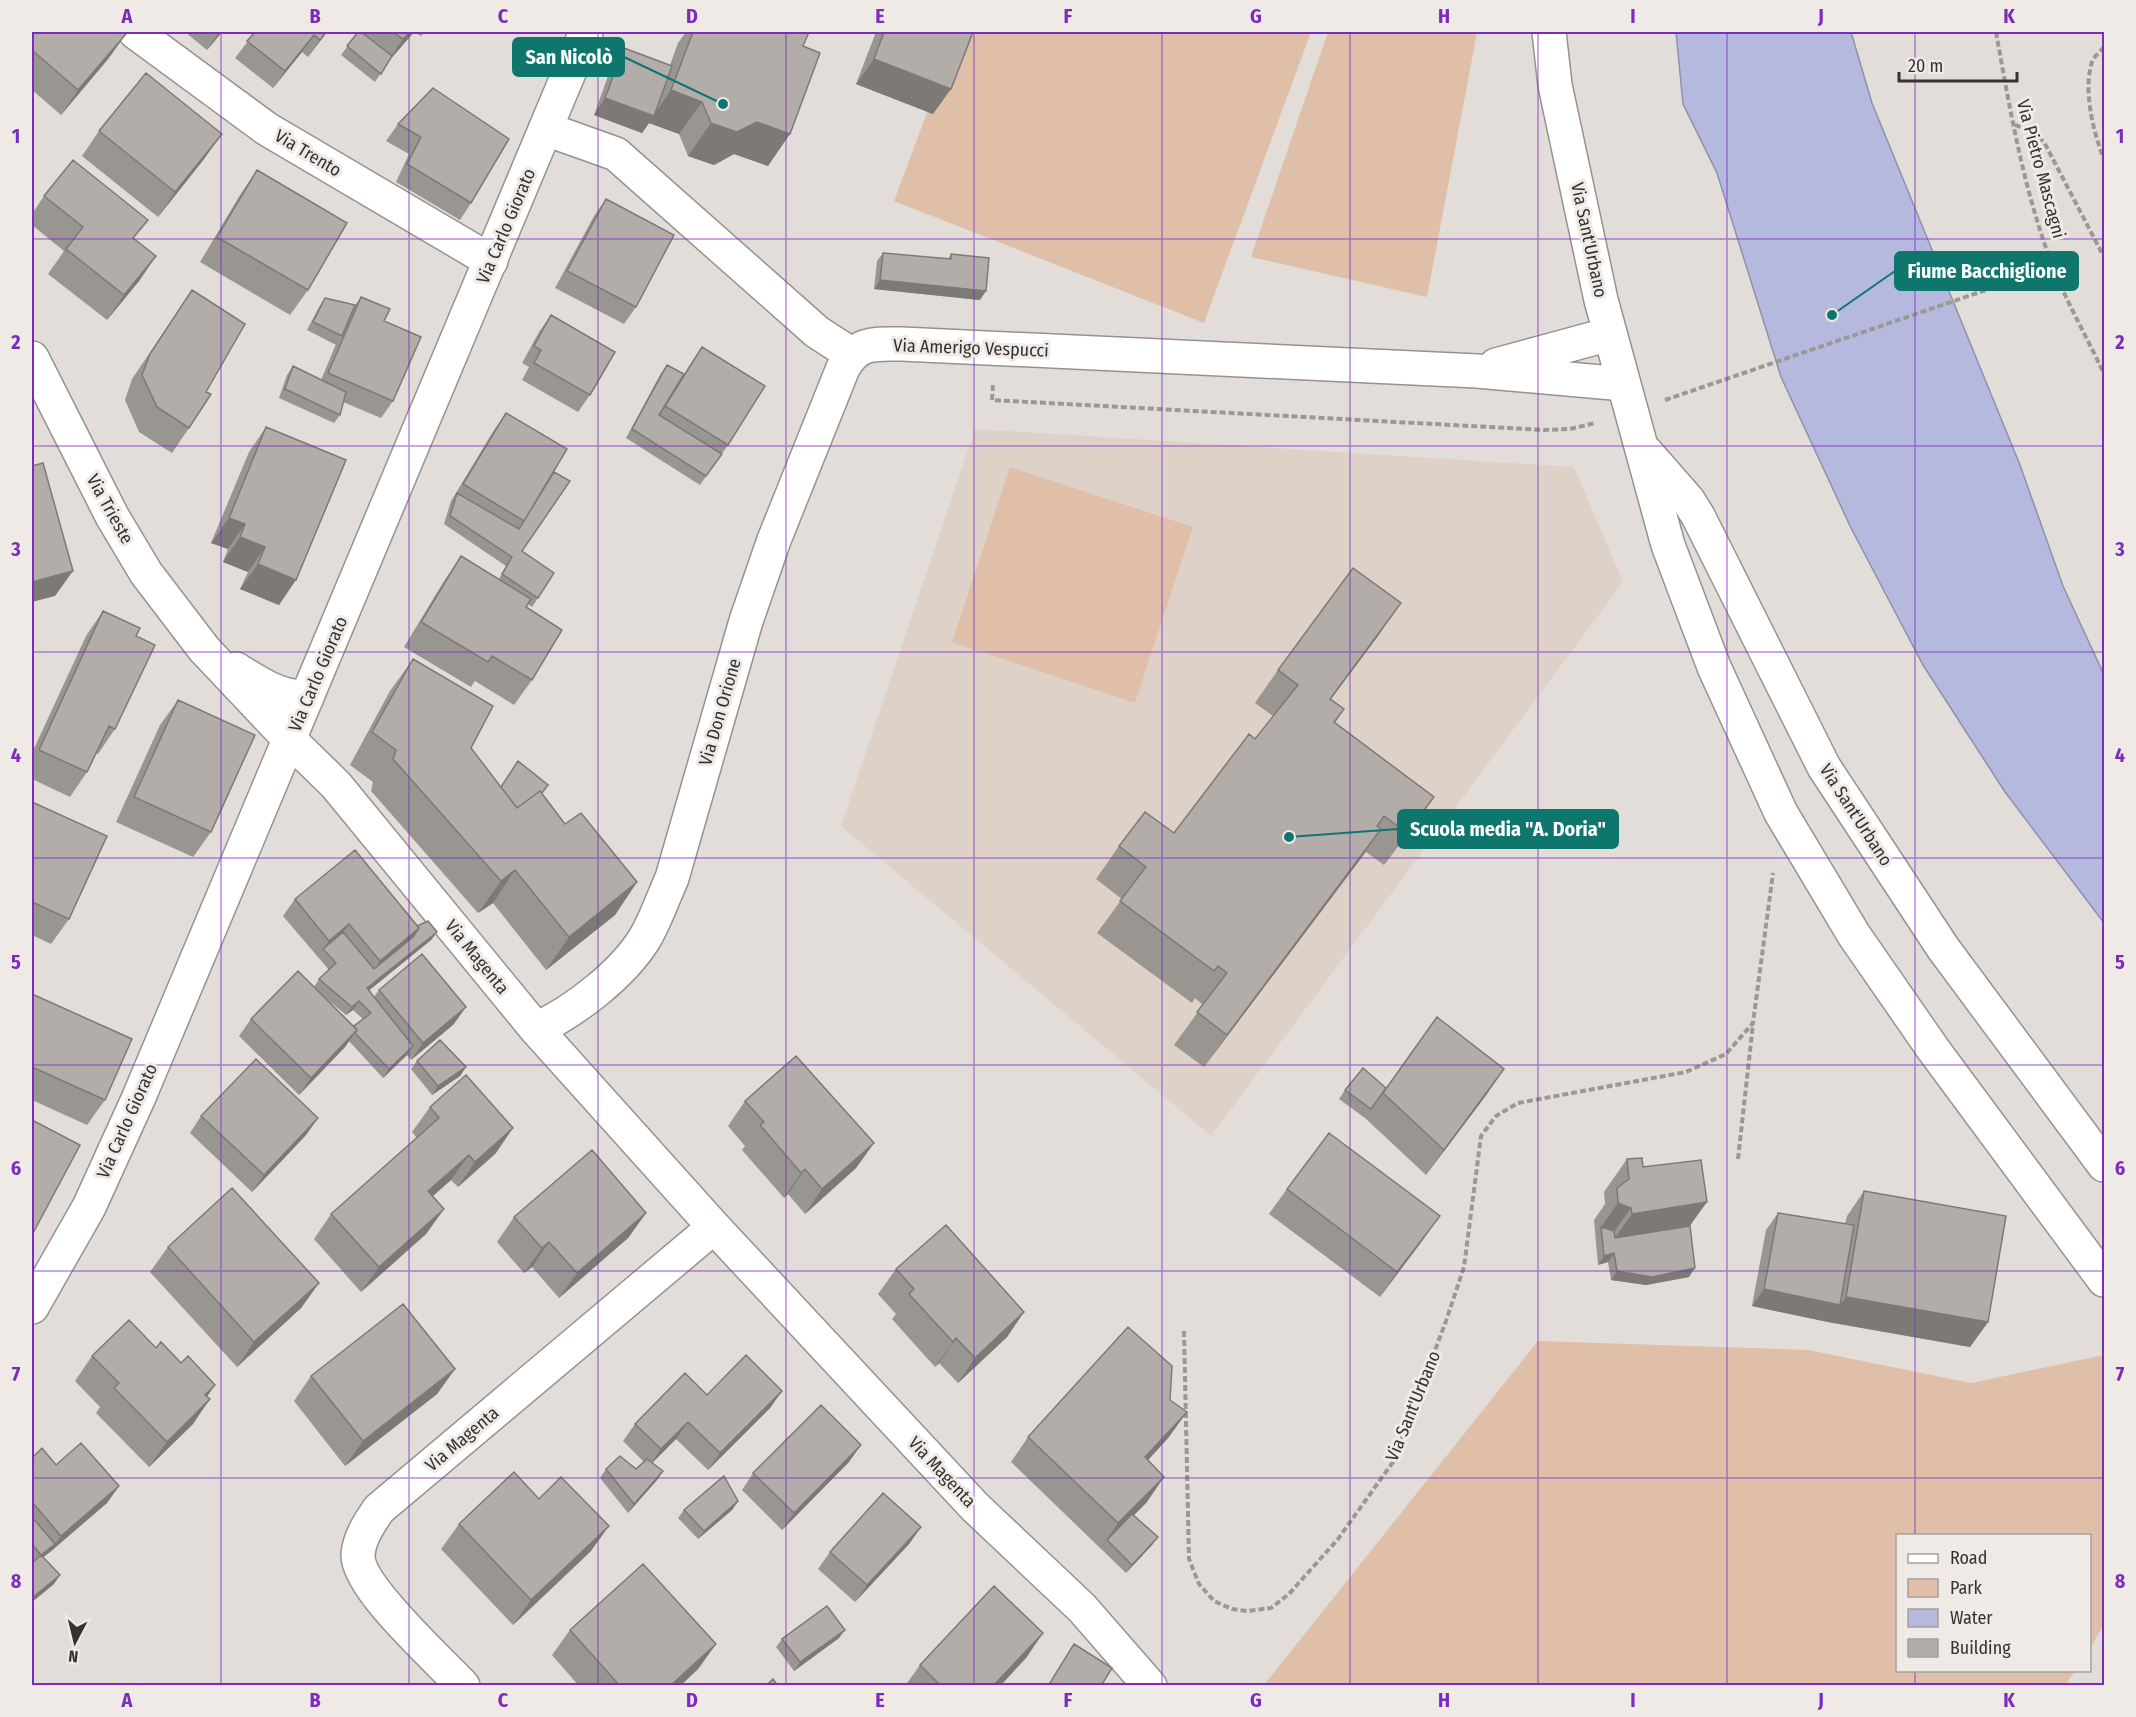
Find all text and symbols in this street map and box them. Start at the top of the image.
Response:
text: A [121,4,134,28]
text: B [309,4,321,28]
text: C [498,4,509,28]
text: D [686,4,698,28]
text: E [875,4,885,28]
text: F [1064,4,1073,28]
text: G [1250,4,1262,28]
text: H [1438,4,1450,28]
text: I [1630,4,1636,28]
text: J [1817,4,1824,28]
text: K [2003,4,2015,28]
callout: San Nicolò [513,38,624,76]
text: San Nicolò [525,45,613,69]
scale bar [1899,45,2018,83]
text: 20 m [1908,55,1943,77]
street label: Via Pietro Mascagni [2012,97,2070,241]
text: 1 [12,124,20,148]
text: 1 [2116,124,2124,148]
street label: Via Trento [271,125,345,181]
street label: Via Carlo Giorato [472,165,540,287]
street label: Via Sant'Urbano [1566,180,1612,300]
callout: Fiume Bacchiglione [1895,252,2078,290]
text: Fiume Bacchiglione [1907,259,2067,283]
text: 2 [10,330,21,354]
text: 2 [2114,330,2125,354]
street label: Via Amerigo Vespucci [893,334,1049,362]
street label: Via Trieste [82,470,138,548]
text: 3 [10,537,21,561]
text: 3 [2114,537,2125,561]
street label: Via Carlo Giorato [284,613,352,735]
street label: Via Don Orione [694,656,746,768]
text: 4 [11,743,21,767]
text: 4 [2115,743,2125,767]
street label: Via Sant'Urbano [1815,760,1897,870]
callout: Scuola media "A. Doria" [1398,810,1618,848]
text: Scuola media "A. Doria" [1410,817,1606,841]
street label: Via Magenta [440,915,514,999]
text: 5 [11,950,21,974]
text: 5 [2115,950,2125,974]
street label: Via Carlo Giorato [92,1060,162,1182]
text: 6 [11,1156,21,1180]
text: 6 [2115,1156,2125,1180]
street label: Via Sant'Urbano [1381,1348,1445,1464]
text: 7 [12,1362,21,1386]
text: 7 [2116,1362,2125,1386]
street label: Via Magenta [421,1402,503,1476]
street label: Via Magenta [903,1432,981,1512]
legend [1896,1534,2091,1672]
text: Road [1950,1547,1987,1569]
text: 8 [11,1569,22,1593]
text: 8 [2115,1569,2126,1593]
text: Park [1950,1577,1983,1599]
text: Water [1950,1607,1993,1629]
north arrow [45,1612,105,1672]
text: Building [1950,1637,2011,1659]
text: N [67,1646,79,1666]
text: A [121,1688,134,1712]
text: B [309,1688,321,1712]
text: C [498,1688,509,1712]
text: D [686,1688,698,1712]
text: E [875,1688,885,1712]
text: F [1064,1688,1073,1712]
text: G [1250,1688,1262,1712]
text: H [1438,1688,1450,1712]
text: I [1630,1688,1636,1712]
text: J [1817,1688,1824,1712]
text: K [2003,1688,2015,1712]

